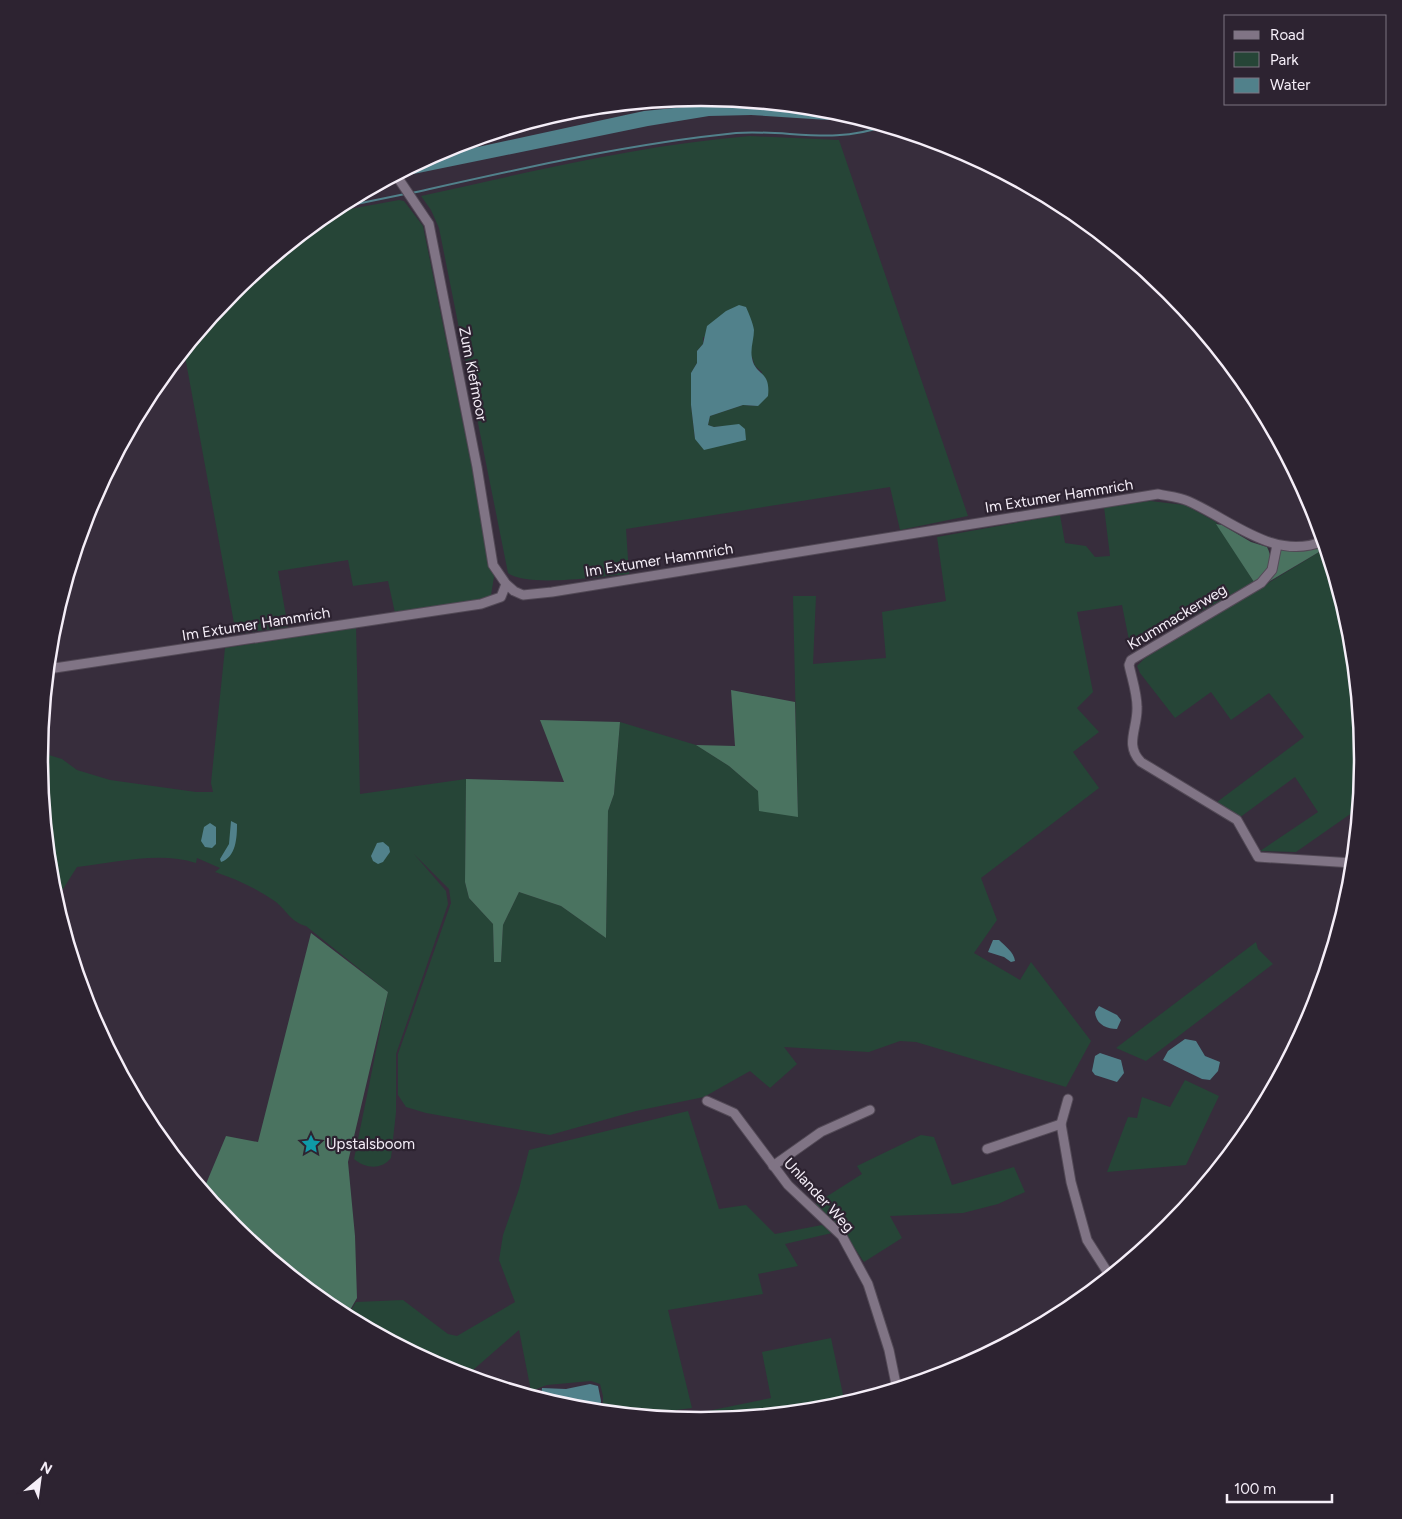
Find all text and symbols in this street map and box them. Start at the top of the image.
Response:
legend [1224,15,1387,105]
text: Road [1270,26,1305,44]
text: Park [1270,51,1299,69]
text: Water [1270,76,1310,94]
street label: Zum Kiefmoor [455,325,491,423]
street label: Im Extumer Hammrich [984,475,1134,517]
street label: Im Extumer Hammrich [584,539,734,581]
street label: Krummackerweg [1124,580,1230,654]
street label: Im Extumer Hammrich [181,603,331,645]
place icon: Upstalsboom [300,1133,322,1155]
place label: Upstalsboom [326,1135,415,1153]
street label: Unlander Weg [780,1154,858,1236]
north arrow [15,1454,65,1504]
text: N [37,1458,55,1478]
scale bar [1227,1472,1332,1504]
text: 100 m [1234,1480,1276,1498]

